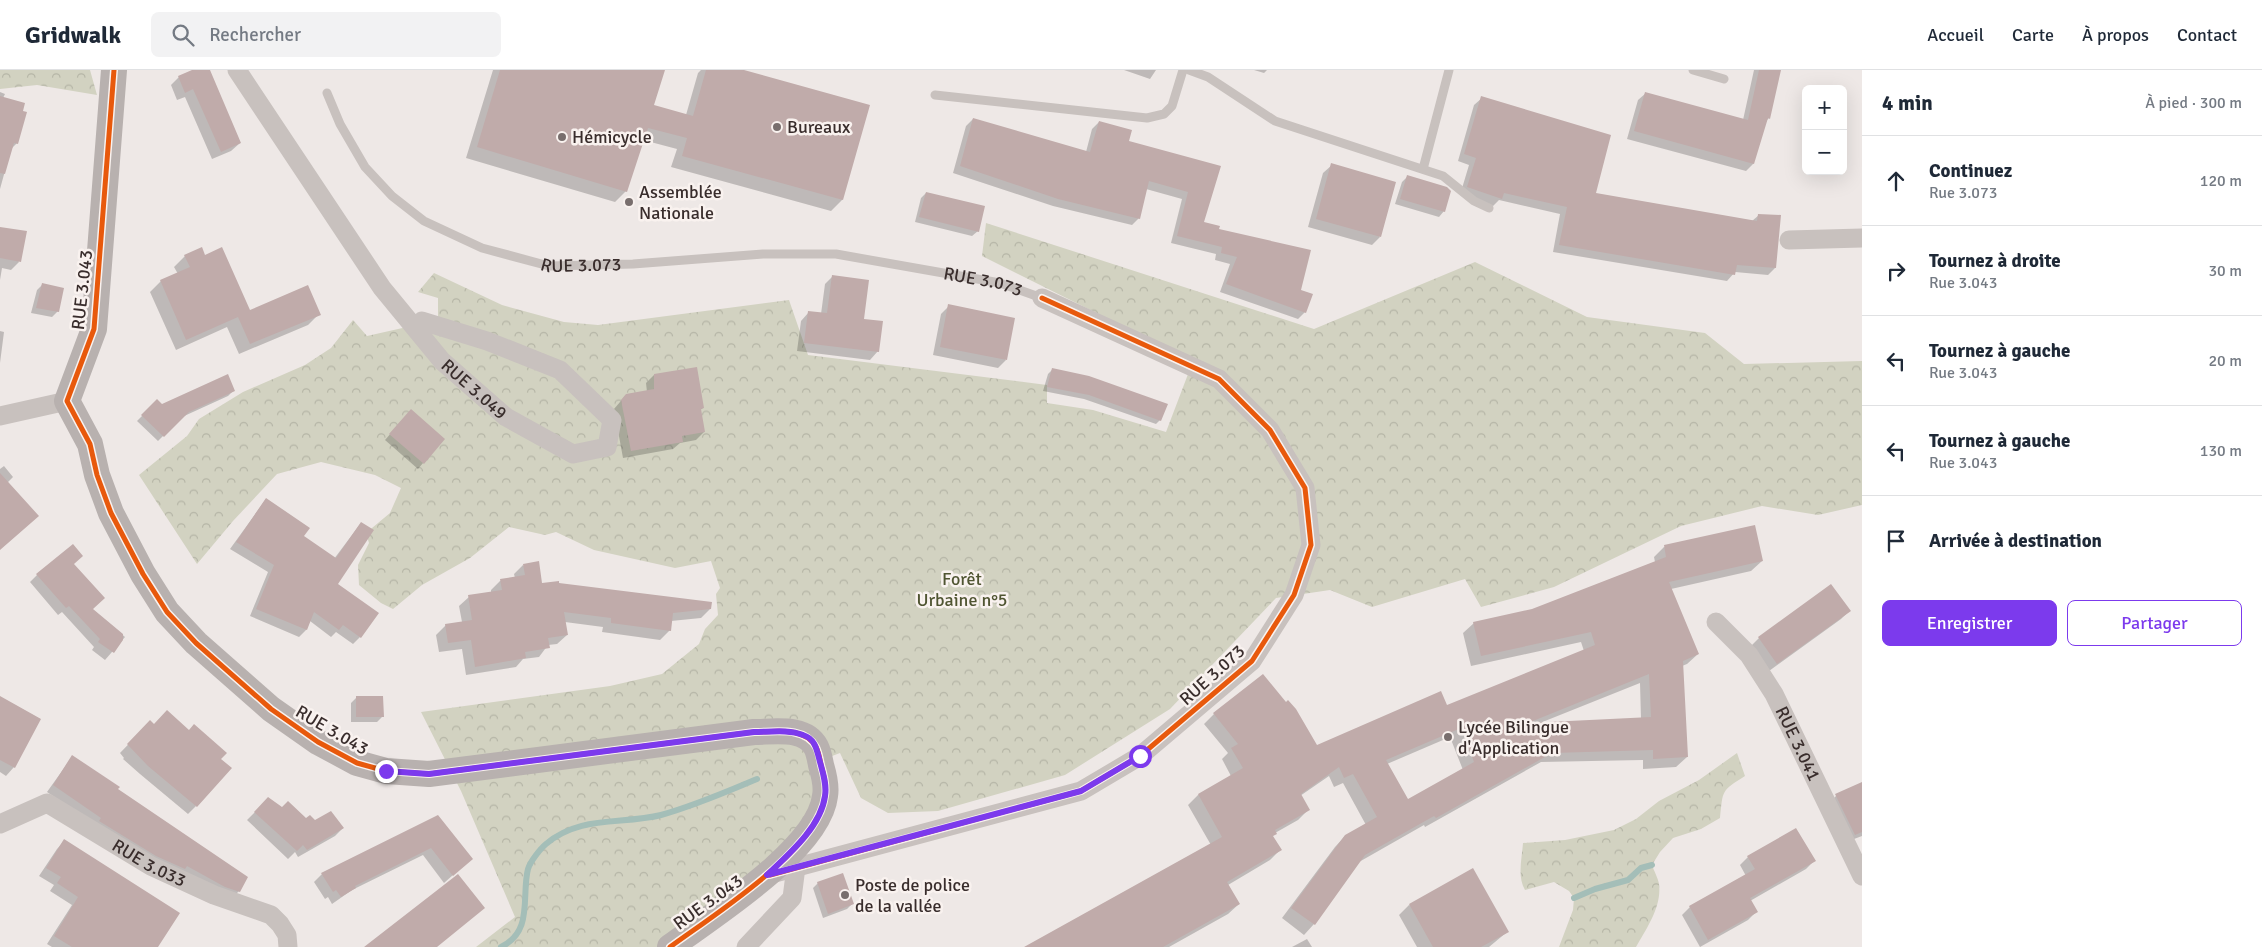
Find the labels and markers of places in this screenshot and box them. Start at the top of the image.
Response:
place label: Bureaux [787,116,851,138]
marker: Bureaux [771,121,783,133]
place label: Hémicycle [572,126,652,148]
marker: Hémicycle [556,131,568,143]
place label: Assemblée Nationale [639,181,722,224]
marker: Assemblée Nationale [623,196,635,208]
place label: Lycée Bilingue d'Application [1458,716,1569,759]
marker: Lycée Bilingue d'Application [1442,731,1454,743]
place label: Poste de police de la vallée [855,874,970,917]
marker: Poste de police de la vallée [839,889,851,901]

